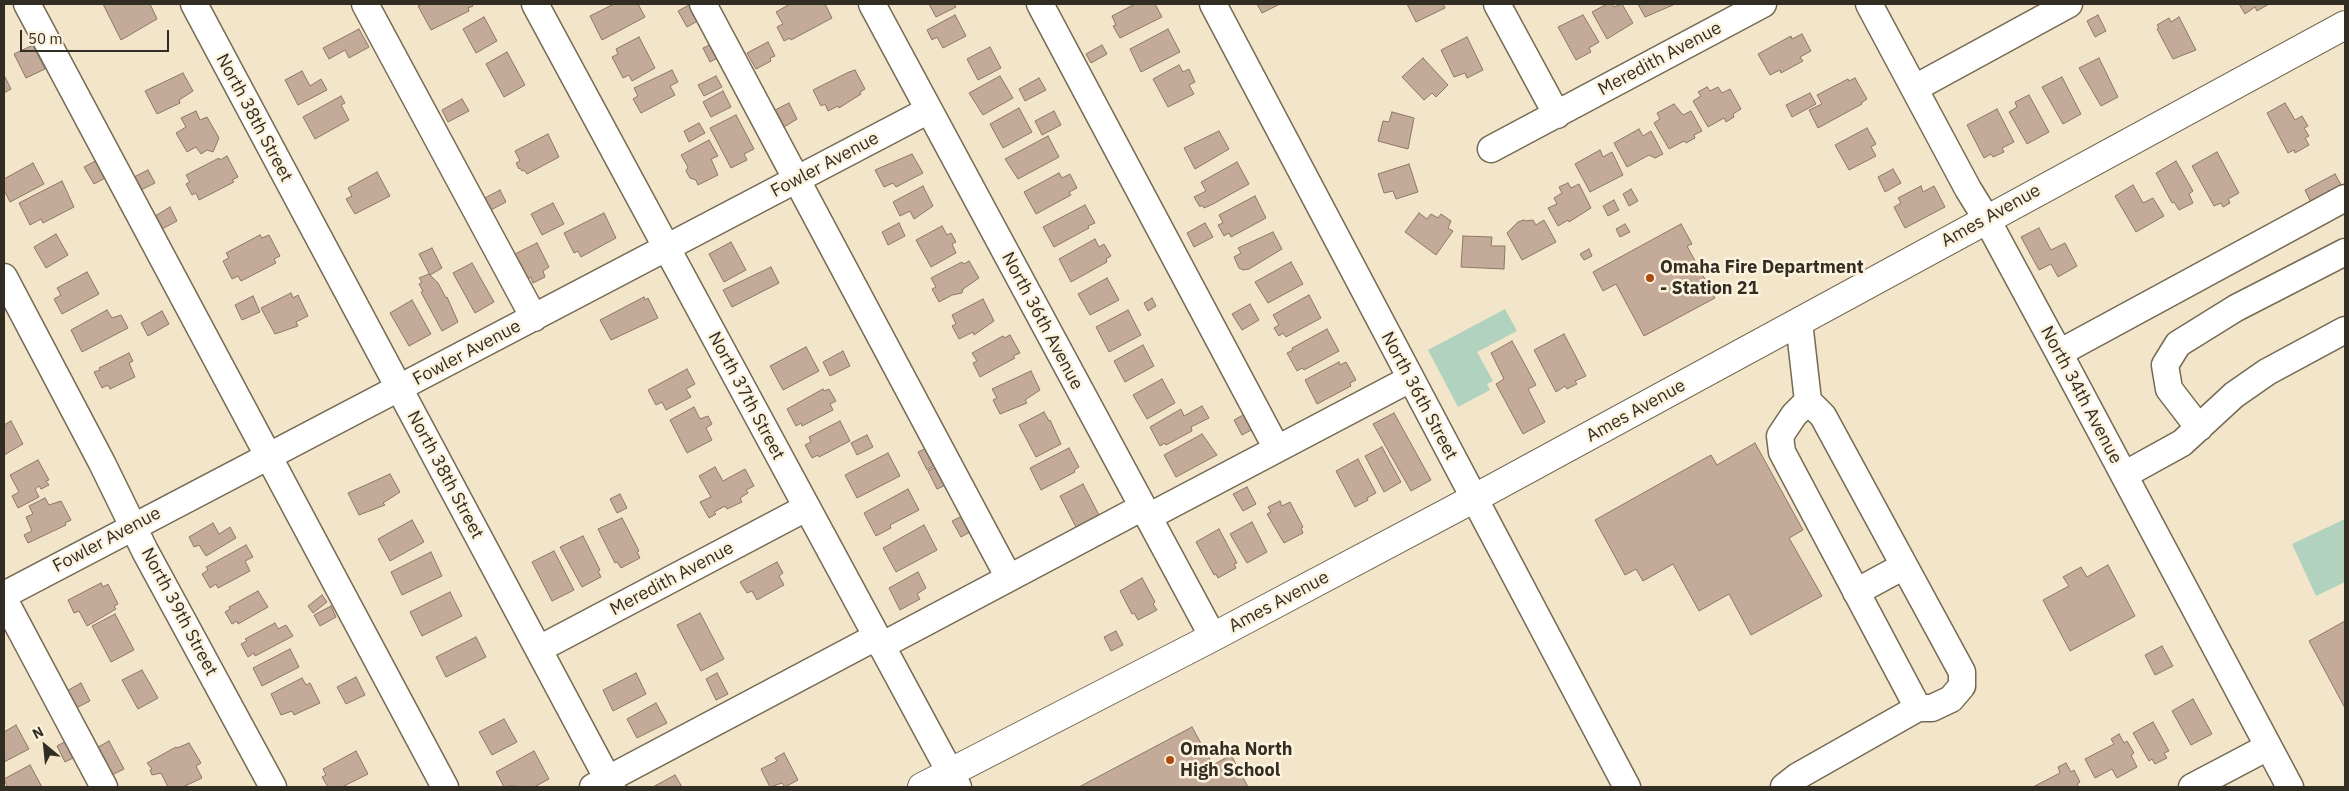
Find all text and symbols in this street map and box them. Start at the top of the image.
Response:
street label: Meredith Avenue [1595,17,1725,101]
scale bar [22,20,171,52]
text: 50 m [28,29,63,48]
street label: North 38th Street [211,50,297,186]
street label: Fowler Avenue [767,127,883,203]
street label: Ames Avenue [1938,180,2044,252]
street label: North 36th Avenue [997,248,1087,394]
place label: Omaha Fire Department - Station 21 [1660,257,1864,300]
marker: Omaha Fire Department - Station 21 [1644,272,1656,284]
street label: Fowler Avenue [409,315,525,391]
street label: North 34th Avenue [2036,322,2126,468]
street label: North 37th Street [703,328,789,464]
street label: North 36th Street [1376,328,1462,464]
street label: Ames Avenue [1583,375,1689,447]
street label: North 38th Street [402,407,488,543]
street label: Fowler Avenue [49,502,165,578]
street label: Meredith Avenue [607,537,737,621]
street label: North 39th Street [136,544,222,680]
street label: Ames Avenue [1225,567,1333,637]
north arrow [20,721,70,771]
text: N [29,722,47,743]
place label: Omaha North High School [1180,739,1293,782]
marker: Omaha North High School [1164,754,1176,766]

